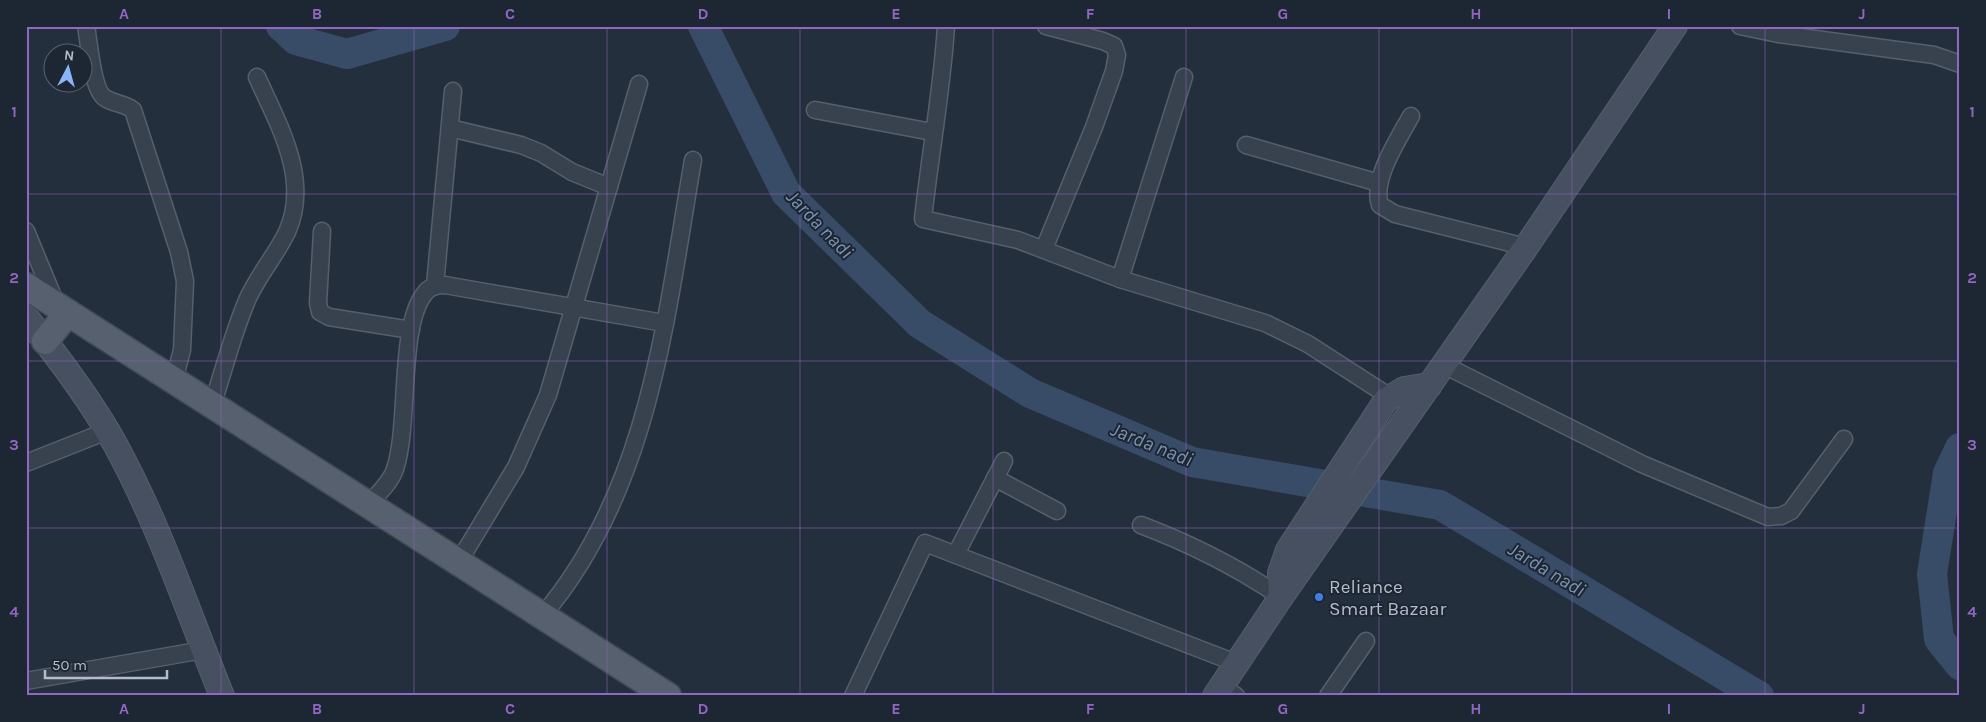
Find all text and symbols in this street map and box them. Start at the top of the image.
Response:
text: A [119,4,129,23]
text: B [312,4,322,23]
text: C [505,4,515,23]
text: D [698,4,709,23]
text: E [891,4,901,23]
text: F [1086,4,1095,23]
text: G [1278,4,1288,23]
text: H [1470,4,1482,23]
text: I [1667,4,1671,23]
text: J [1858,4,1866,23]
north arrow [42,42,92,92]
text: N [63,47,75,65]
text: 1 [11,102,17,121]
text: 1 [1969,102,1975,121]
water label: Jarda nadi [781,185,858,263]
text: 2 [9,268,19,287]
text: 2 [1967,268,1977,287]
water label: Jarda nadi [1107,418,1196,471]
text: 3 [9,435,19,454]
text: 3 [1967,435,1977,454]
water label: Jarda nadi [1504,537,1590,602]
place label: Reliance Smart Bazaar [1329,576,1446,620]
marker: Reliance Smart Bazaar [1313,591,1325,603]
text: 4 [9,602,19,621]
text: 4 [1967,602,1977,621]
scale bar [45,647,168,679]
text: 50 m [52,656,87,674]
text: A [119,699,129,718]
text: B [312,699,322,718]
text: C [505,699,515,718]
text: D [698,699,709,718]
text: E [891,699,901,718]
text: F [1086,699,1095,718]
text: G [1278,699,1288,718]
text: H [1470,699,1482,718]
text: I [1667,699,1671,718]
text: J [1858,699,1866,718]

